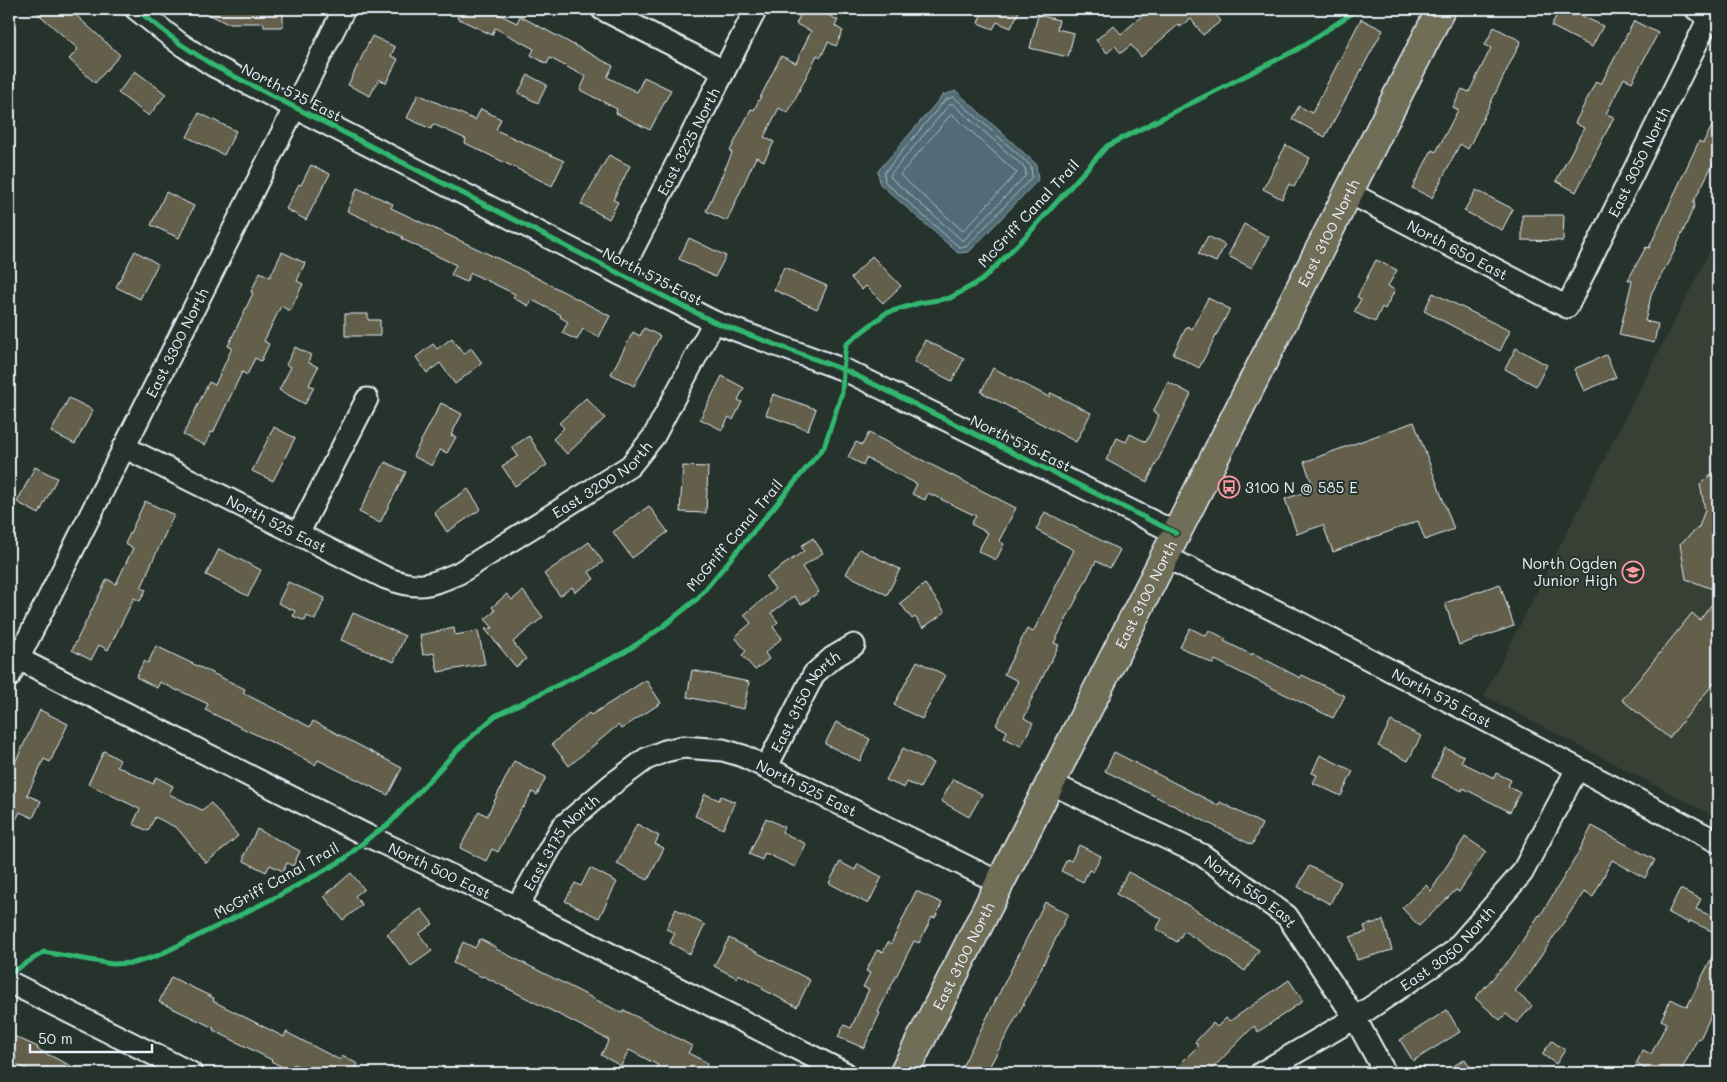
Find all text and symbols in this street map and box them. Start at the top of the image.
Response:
street label: North 575 East [239,58,345,126]
street label: East 3225 North [652,84,724,199]
street label: East 3050 North [1603,104,1674,220]
street label: McGriff Canal Trail [973,155,1083,271]
street label: East 3100 North [1292,176,1364,290]
street label: North 650 East [1404,215,1512,284]
street label: North 575 East [600,242,706,310]
street label: East 3300 North [141,284,213,401]
street label: North 575 East [967,410,1075,476]
street label: East 3200 North [548,437,656,523]
street label: McGriff Canal Trail [681,475,787,595]
bus stop icon: 3100 N @ 585 E [1217,475,1241,499]
place label: 3100 N @ 585 E [1245,477,1358,497]
street label: North 525 East [223,490,331,557]
street label: East 3100 North [1110,537,1181,652]
place label: North Ogden Junior High [1522,553,1617,590]
school or university icon: North Ogden Junior High [1621,560,1645,584]
street label: East 3150 North [766,646,843,755]
street label: North 575 East [1389,663,1495,732]
street label: North 525 East [753,754,860,821]
street label: East 3175 North [518,790,603,894]
street label: McGriff Canal Trail [210,837,342,923]
street label: North 500 East [385,837,494,903]
street label: North 550 East [1201,850,1302,931]
street label: East 3100 North [927,899,999,1013]
street label: East 3050 North [1396,902,1499,995]
scale bar [30,1022,152,1054]
text: 50 m [38,1028,73,1048]

